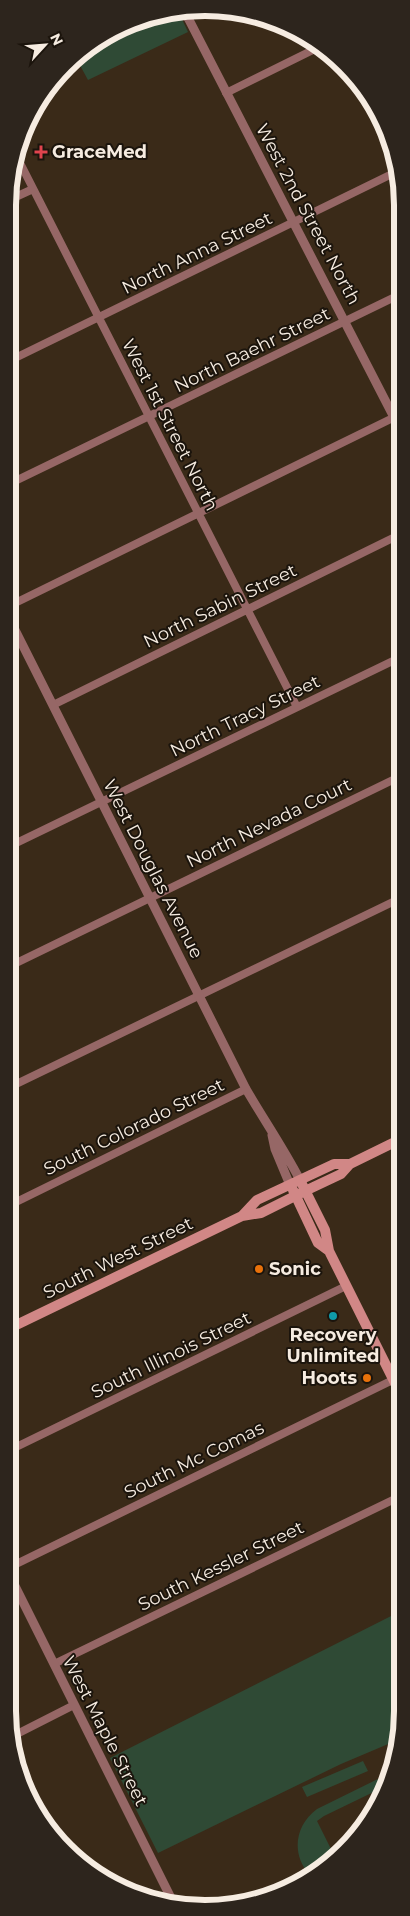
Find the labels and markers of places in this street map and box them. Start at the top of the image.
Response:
place label: GraceMed [52,141,147,163]
marker: GraceMed [34,145,48,159]
place label: Sonic [269,1258,321,1280]
marker: Sonic [253,1263,265,1275]
marker: Recovery Unlimited [327,1310,339,1322]
place label: Recovery Unlimited [286,1324,380,1367]
place label: Hoots [301,1367,357,1389]
marker: Hoots [361,1372,373,1384]

